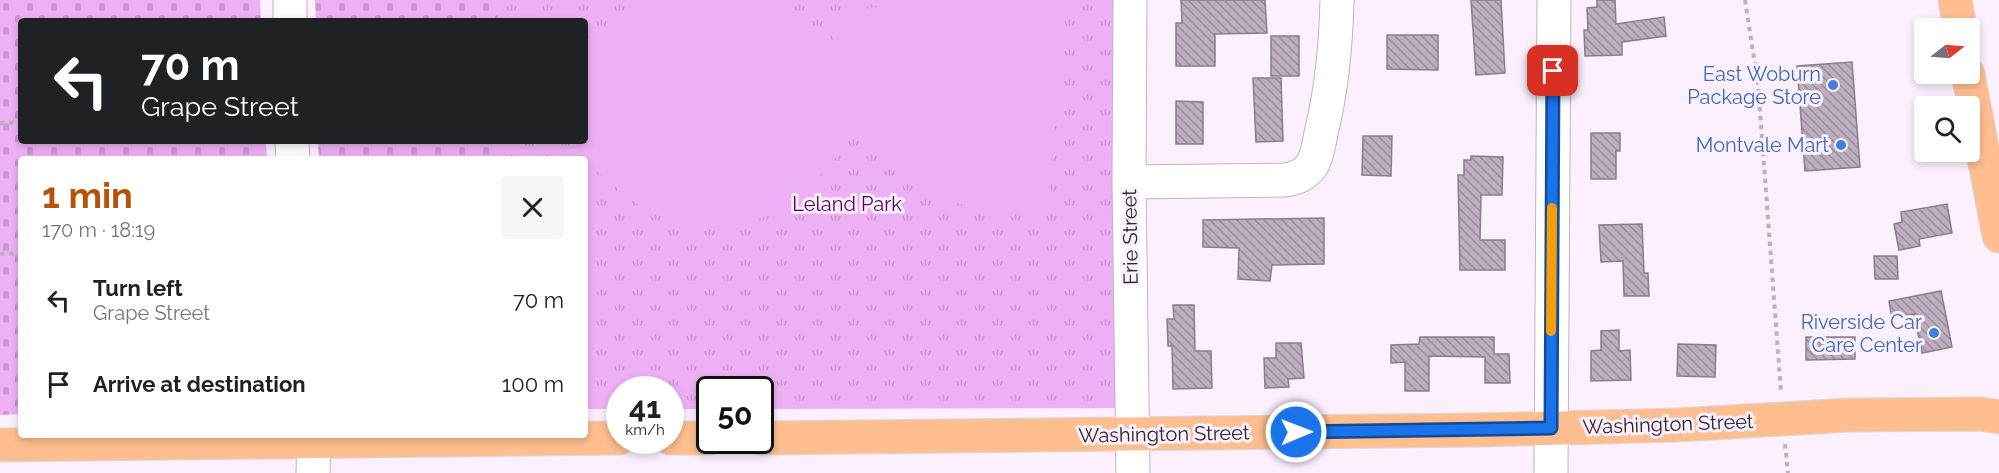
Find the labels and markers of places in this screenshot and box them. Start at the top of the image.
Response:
pin [1527,45,1578,96]
place label: East Woburn Package Store [1687,62,1821,109]
marker: East Woburn Package Store [1826,78,1840,92]
place label: Montvale Mart [1696,133,1829,157]
marker: Montvale Mart [1834,138,1848,152]
place label: Riverside Car Care Center [1801,310,1922,357]
marker: Riverside Car Care Center [1927,326,1941,340]

